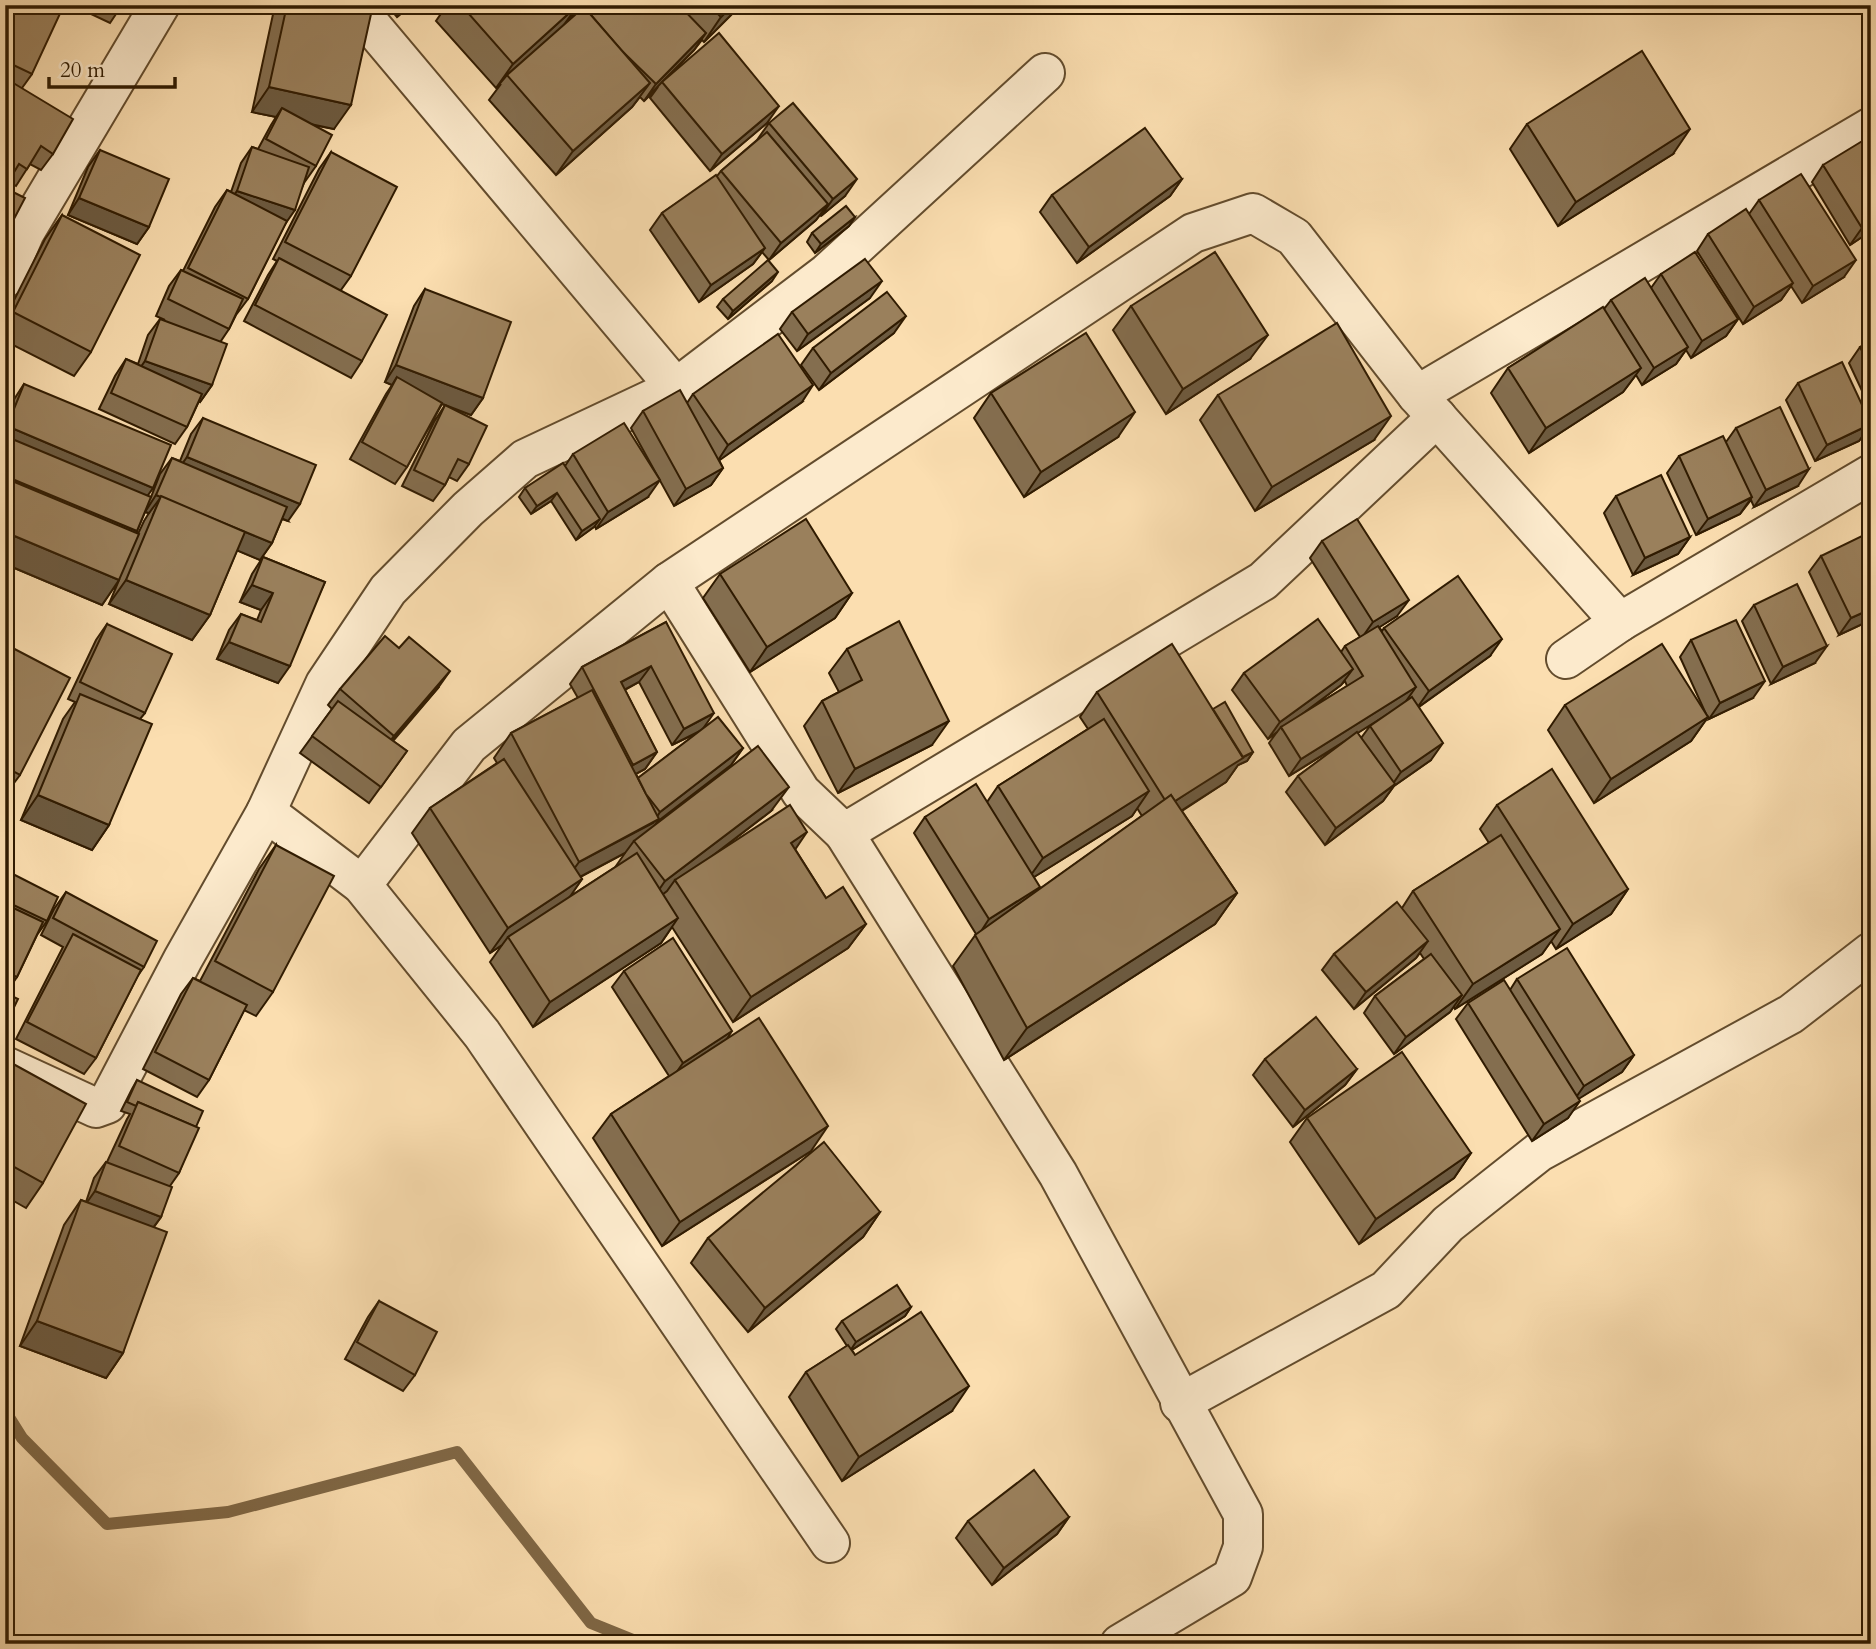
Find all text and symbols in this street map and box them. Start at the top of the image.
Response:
scale bar [49,46,175,90]
text: 20 m [60,56,105,85]

